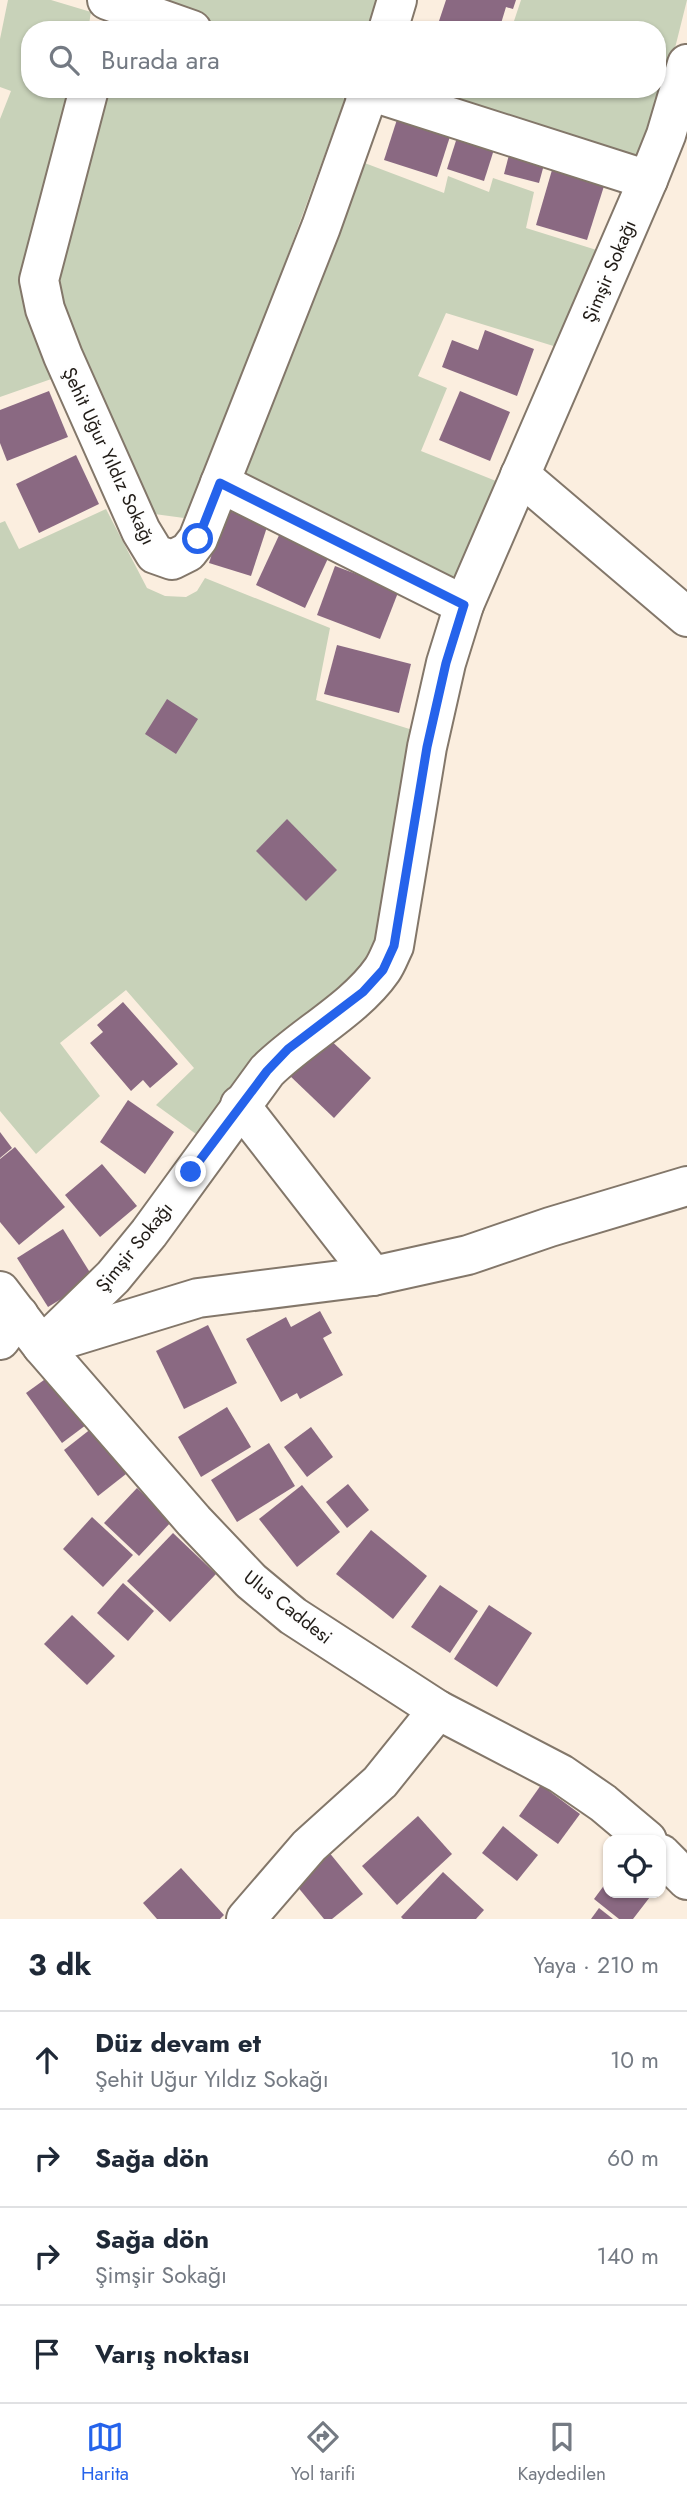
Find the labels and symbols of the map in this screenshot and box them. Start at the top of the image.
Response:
street label: Şimşir Sokağı [575,216,643,326]
street label: Şehit Uğur Yıldız Sokağı [56,363,162,549]
route start [182,523,213,554]
route end [175,1156,206,1187]
street label: Şimşir Sokağı [89,1196,179,1298]
street label: Ulus Caddesi [238,1564,338,1650]

